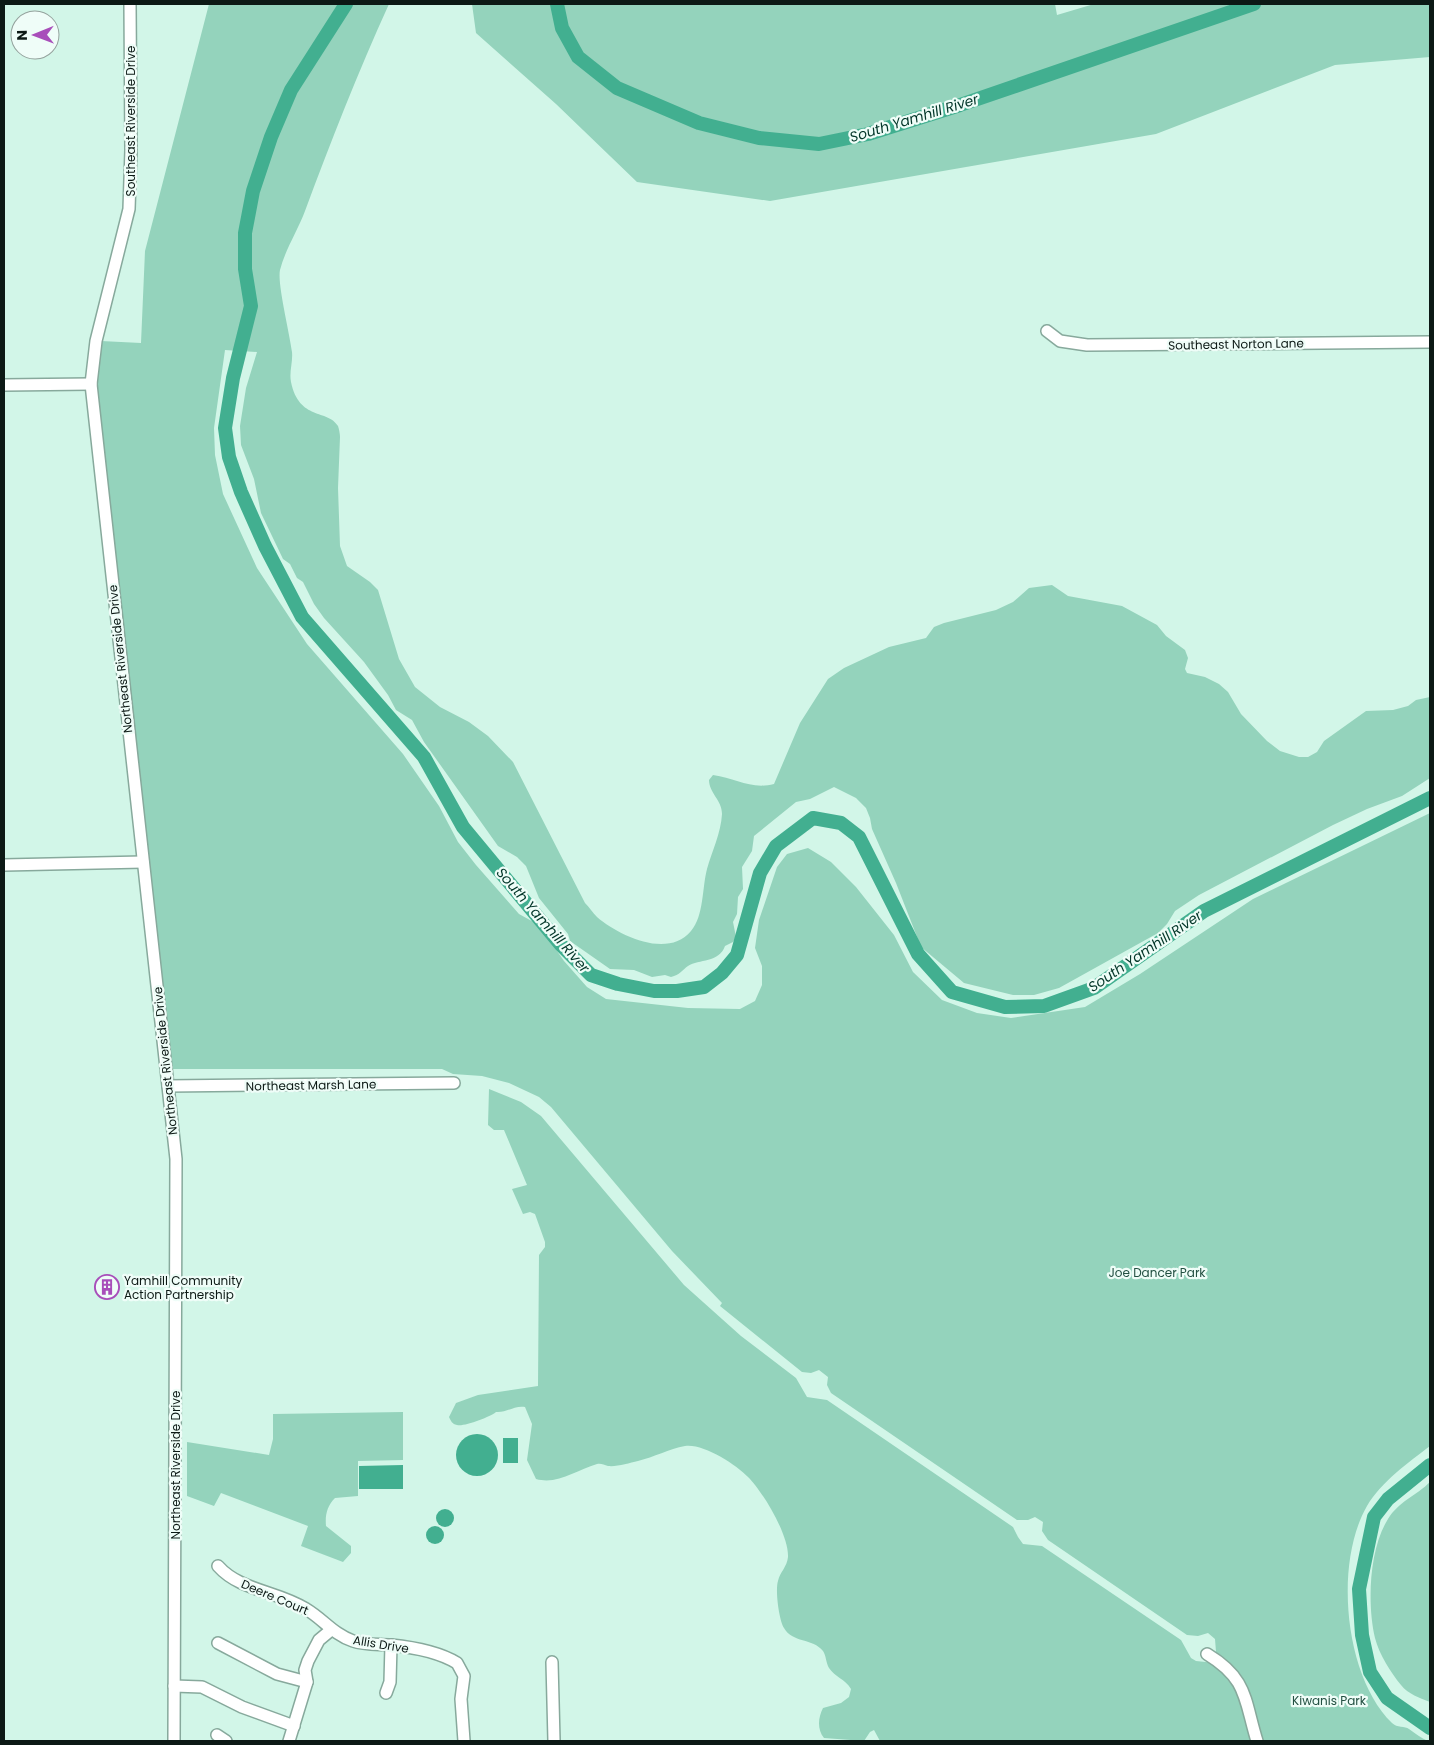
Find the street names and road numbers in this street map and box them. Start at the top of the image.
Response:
street label: Southeast Riverside Drive [122,46,139,196]
street label: Southeast Norton Lane [1168,334,1304,354]
street label: Northeast Riverside Drive [104,584,136,734]
street label: Northeast Riverside Drive [149,986,181,1136]
street label: Northeast Marsh Lane [246,1075,376,1095]
street label: Northeast Riverside Drive [167,1391,184,1539]
street label: Deere Court [239,1575,311,1619]
street label: Allis Drive [352,1631,410,1657]

